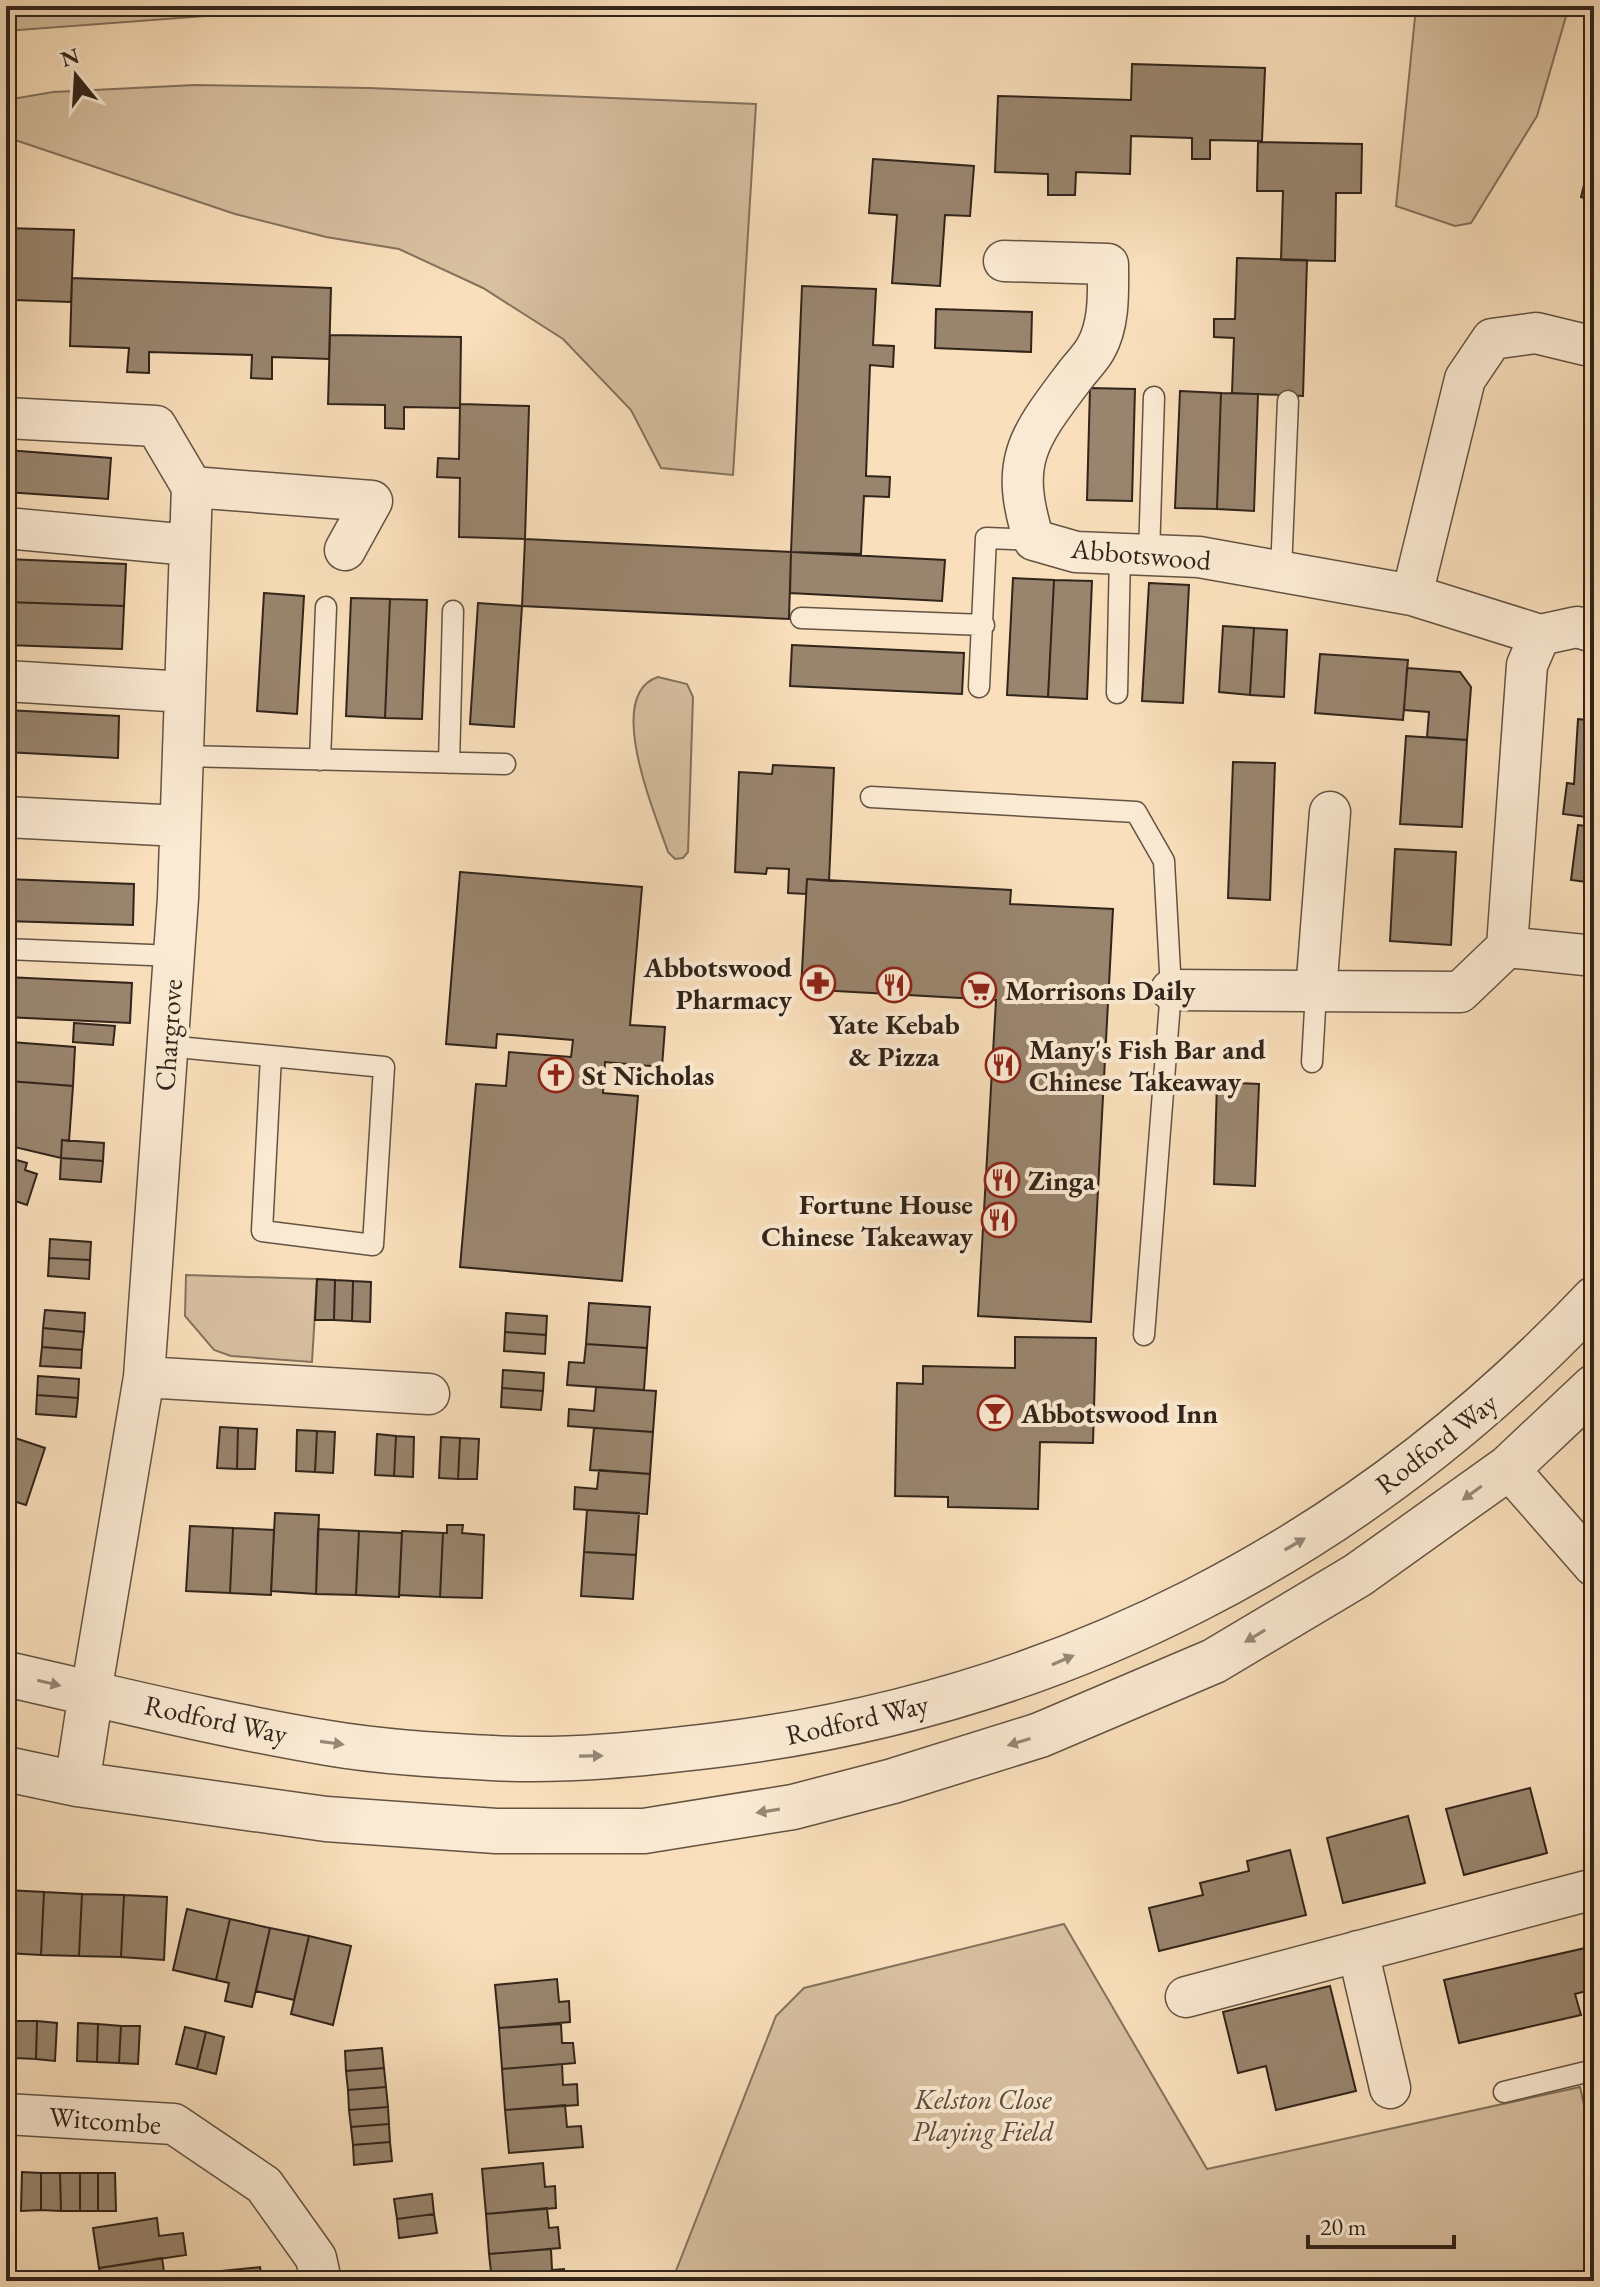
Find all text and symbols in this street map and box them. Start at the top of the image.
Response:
north arrow [36,36,116,116]
text: N [57,41,83,74]
street label: Abbotswood [1069,530,1213,578]
place label: Abbotswood Pharmacy [643,949,793,1017]
pharmacy icon: Abbotswood Pharmacy [799,964,837,1002]
restaurant icon: Yate Kebab & Pizza [875,966,913,1004]
supermarket icon: Morrisons Daily [960,971,998,1009]
place label: Morrisons Daily [1005,972,1196,1008]
street label: Chargrove [146,978,190,1092]
place label: Yate Kebab & Pizza [828,1006,960,1074]
place label: Many's Fish Bar and Chinese Takeaway [1029,1031,1266,1099]
restaurant icon: Many's Fish Bar and Chinese Takeaway [984,1046,1022,1084]
church icon: St Nicholas [537,1056,575,1094]
place label: St Nicholas [582,1057,714,1093]
restaurant icon: Zinga [983,1161,1021,1199]
place label: Zinga [1028,1162,1096,1198]
place label: Fortune House Chinese Takeaway [761,1186,974,1254]
restaurant icon: Fortune House Chinese Takeaway [980,1201,1018,1239]
street label: Rodford Way [1368,1384,1505,1502]
bar icon: Abbotswood Inn [976,1394,1014,1432]
place label: Abbotswood Inn [1020,1395,1218,1431]
one-way arrow [1462,1485,1483,1500]
one-way arrow [1284,1537,1307,1551]
one-way arrow [1244,1629,1267,1643]
one-way arrow [1051,1653,1075,1666]
one-way arrow [36,1677,61,1690]
street label: Rodford Way [782,1685,932,1753]
street label: Rodford Way [141,1686,291,1752]
one-way arrow [1006,1736,1030,1749]
one-way arrow [320,1737,345,1750]
one-way arrow [579,1750,604,1762]
one-way arrow [755,1805,780,1818]
park label: Kelston Close Playing Field [912,2081,1054,2149]
street label: Witcombe [48,2098,162,2142]
scale bar [1308,2199,1454,2249]
text: 20 m [1320,2211,1367,2242]

